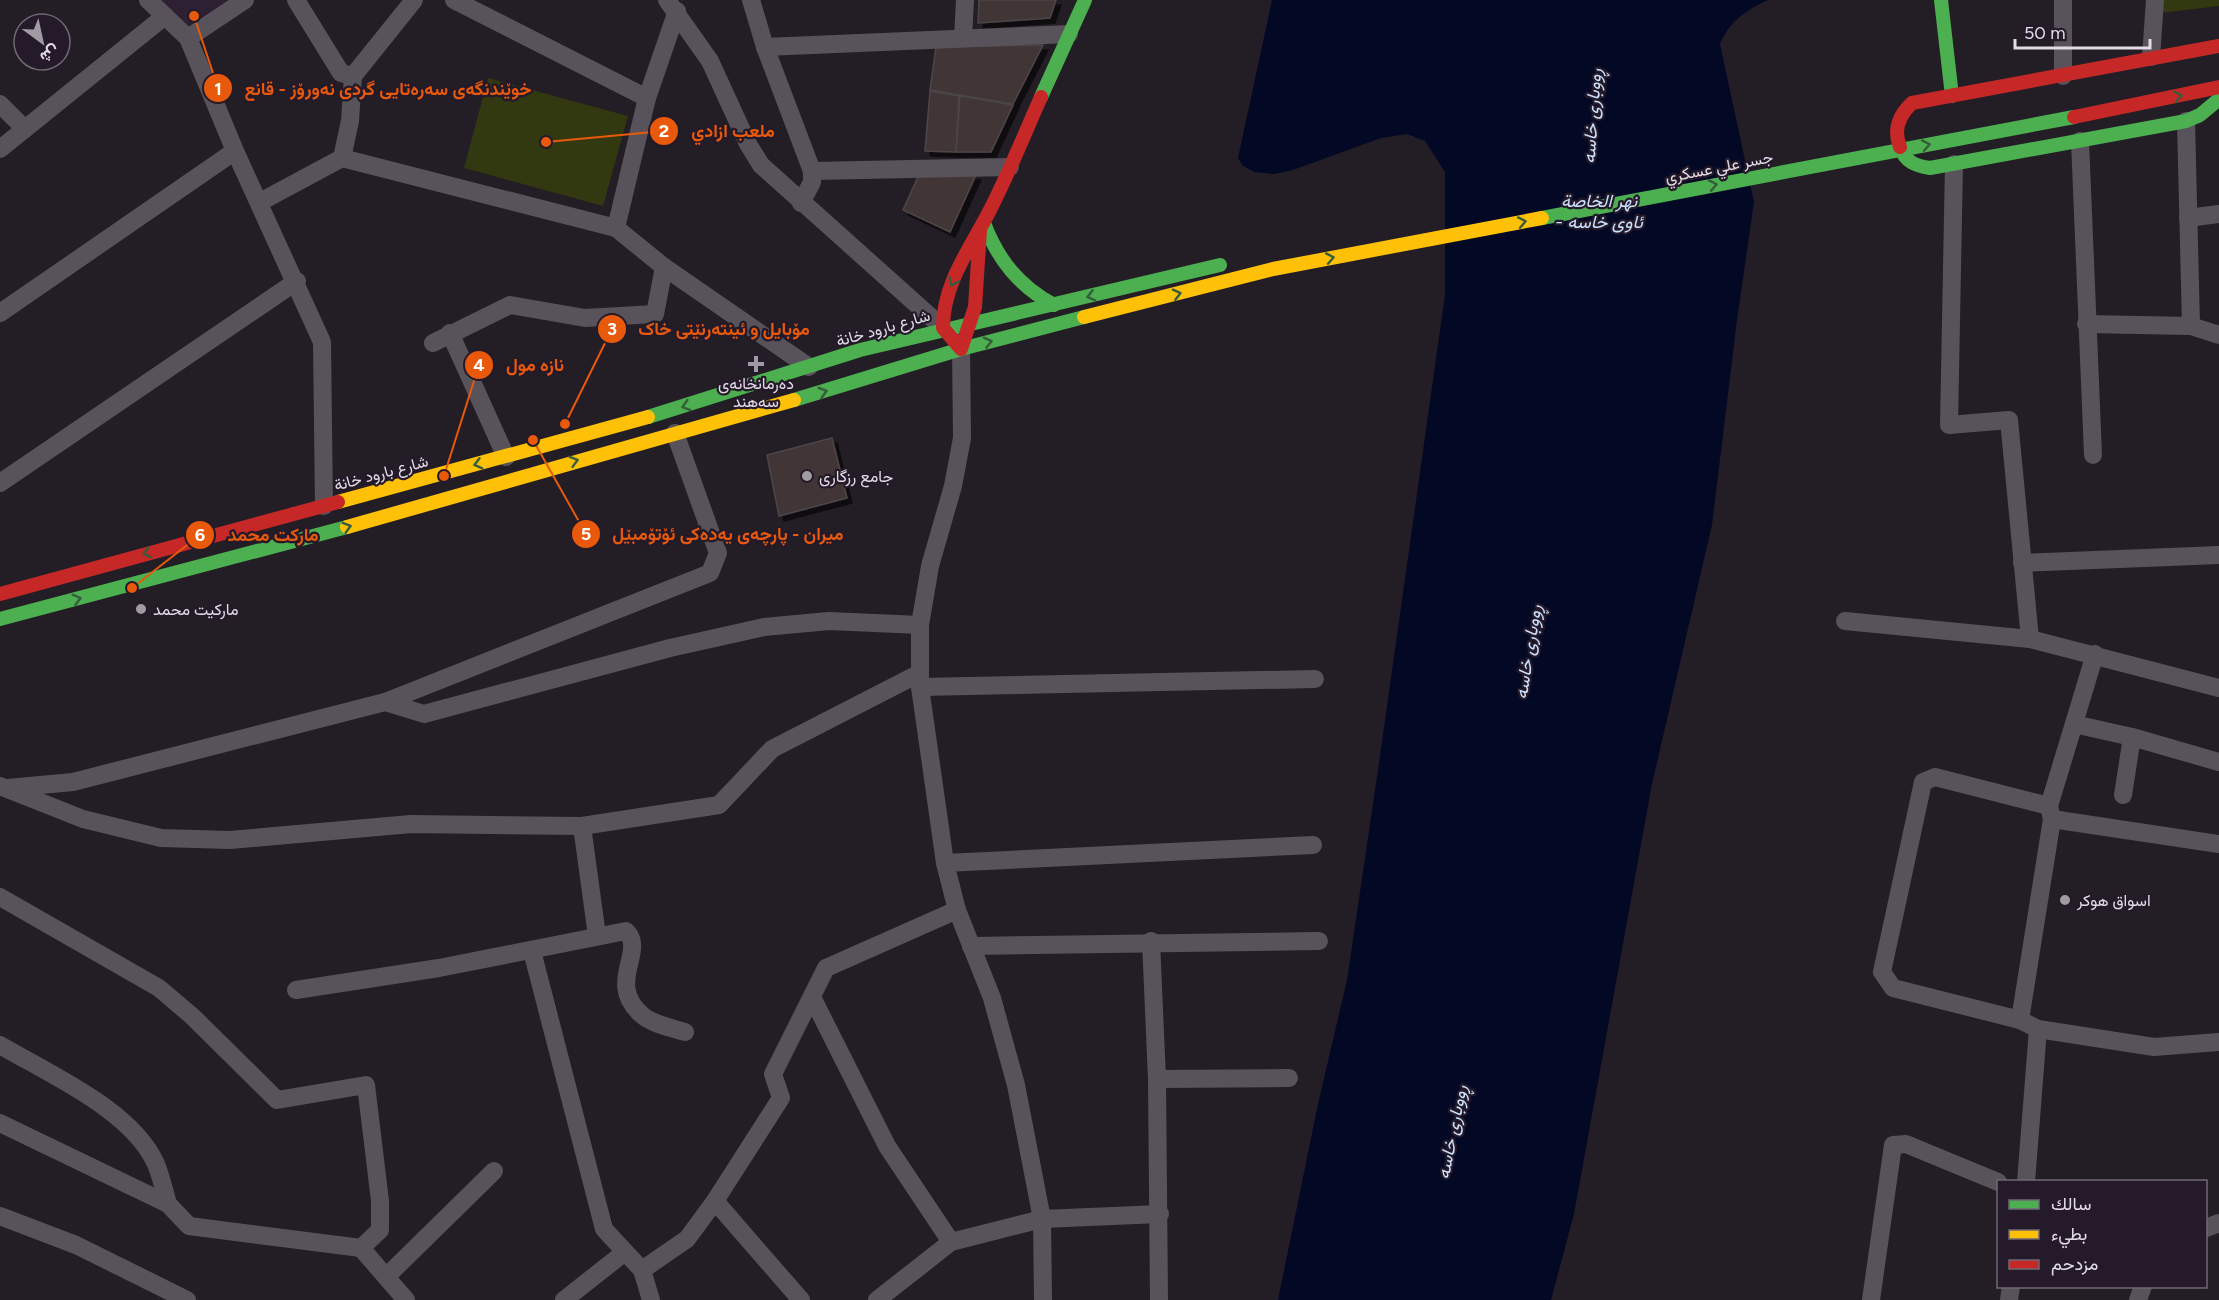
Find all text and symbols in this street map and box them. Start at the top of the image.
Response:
north arrow [12,12,72,72]
scale bar [2015,12,2150,50]
text: 50 m [2024,22,2066,44]
text: ش [37,41,63,67]
water label: ڕووباری خاسە [1578,68,1610,165]
callout: خوێندنگەی سەرەتایی گردی نەورۆز - قانع [203,70,544,106]
text: 1 [214,78,222,100]
text: خوێندنگەی سەرەتایی گردی نەورۆز - قانع [245,78,531,101]
one-way arrow [2172,90,2182,103]
callout: ملعب ازادي [649,113,786,149]
text: 2 [659,120,669,142]
text: ملعب ازادي [691,120,775,146]
one-way arrow [1920,139,1930,152]
street label: جسر علي عسكري [1663,147,1776,191]
one-way arrow [1708,179,1718,192]
water label: نهر الخاصة - ئاوی خاسە [1555,190,1644,233]
one-way arrow [1517,216,1527,229]
one-way arrow [1325,252,1335,265]
one-way arrow [948,276,960,287]
one-way arrow [1086,288,1096,301]
one-way arrow [1172,288,1182,301]
street label: شارع بارود خانة [834,306,933,352]
callout: مۆبایل و ئینتەرنێتی خاک [597,311,822,347]
text: 3 [607,318,617,340]
text: مۆبایل و ئینتەرنێتی خاک [638,318,810,340]
one-way arrow [983,337,993,350]
callout: نازه مول [464,347,577,383]
text: 4 [473,354,485,376]
text: نازه مول [506,354,564,376]
marker: دەرمانخانەی سەهند [749,357,763,371]
place label: دەرمانخانەی سەهند [718,374,794,411]
one-way arrow [817,387,828,399]
one-way arrow [681,399,692,411]
street label: شارع بارود خانة [332,451,431,497]
one-way arrow [568,456,579,468]
one-way arrow [473,457,483,470]
place label: جامع رزگاری [819,467,894,488]
marker: جامع رزگاری [800,469,814,483]
callout: میران - پارچەی یەدەکی ئۆتۆمبێل [571,516,856,552]
callout: ماركت محمد [185,517,330,553]
one-way arrow [341,522,351,534]
text: 5 [581,523,591,545]
text: میران - پارچەی یەدەکی ئۆتۆمبێل [612,523,844,546]
text: 6 [195,524,205,546]
text: ماركت محمد [227,524,319,546]
one-way arrow [142,546,153,558]
one-way arrow [72,593,82,606]
place label: ماركيت محمد [153,600,239,620]
marker: ماركيت محمد [134,602,148,616]
water label: ڕووباری خاسە [1510,603,1550,702]
place label: اسواق هوكر [2076,891,2151,911]
marker: اسواق هوكر [2058,893,2072,907]
water label: ڕووباری خاسە [1432,1083,1476,1182]
legend [1997,1180,2207,1288]
text: سالك [2051,1193,2091,1215]
text: بطيء [2051,1223,2087,1249]
text: مزدحم [2051,1253,2098,1276]

